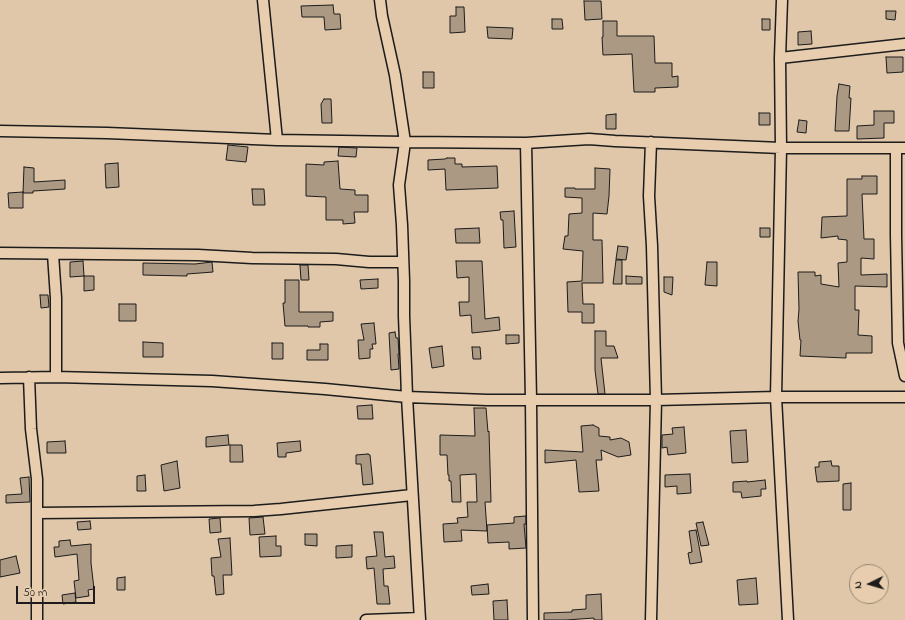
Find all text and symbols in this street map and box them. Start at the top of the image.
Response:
north arrow [849,564,889,604]
scale bar [18,578,97,604]
text: N [850,581,866,589]
text: 50 m [23,584,47,602]

